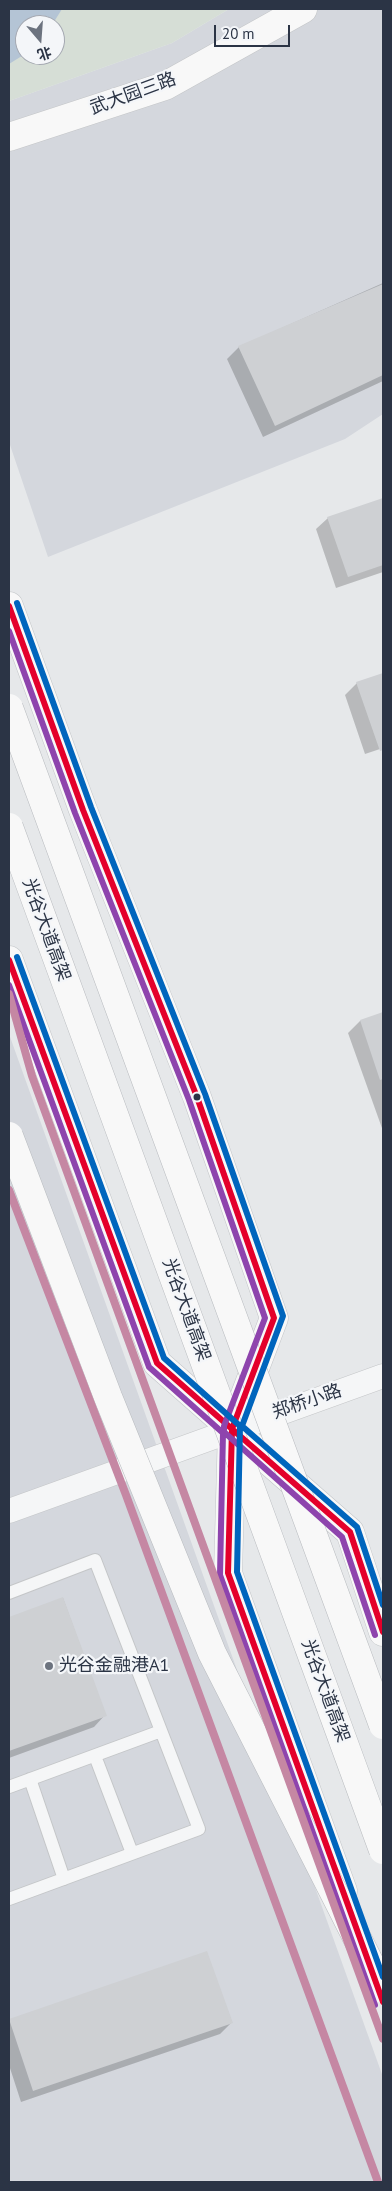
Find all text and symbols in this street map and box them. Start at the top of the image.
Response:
north arrow [15,15,65,65]
scale bar [217,15,293,47]
text: 20 m [222,24,255,43]
text: 北 [35,43,54,64]
street label: 武大园三路 [87,68,179,120]
street label: 光谷大道高架 [17,876,75,984]
unlabelled marker [192,1092,202,1102]
street label: 光谷大道高架 [157,1256,215,1364]
street label: 郑桥小路 [269,1380,345,1424]
street label: 光谷大道高架 [296,1637,354,1745]
place label: 光谷金融港A1 [59,1655,169,1677]
marker: 光谷金融港A1 [43,1660,55,1672]

